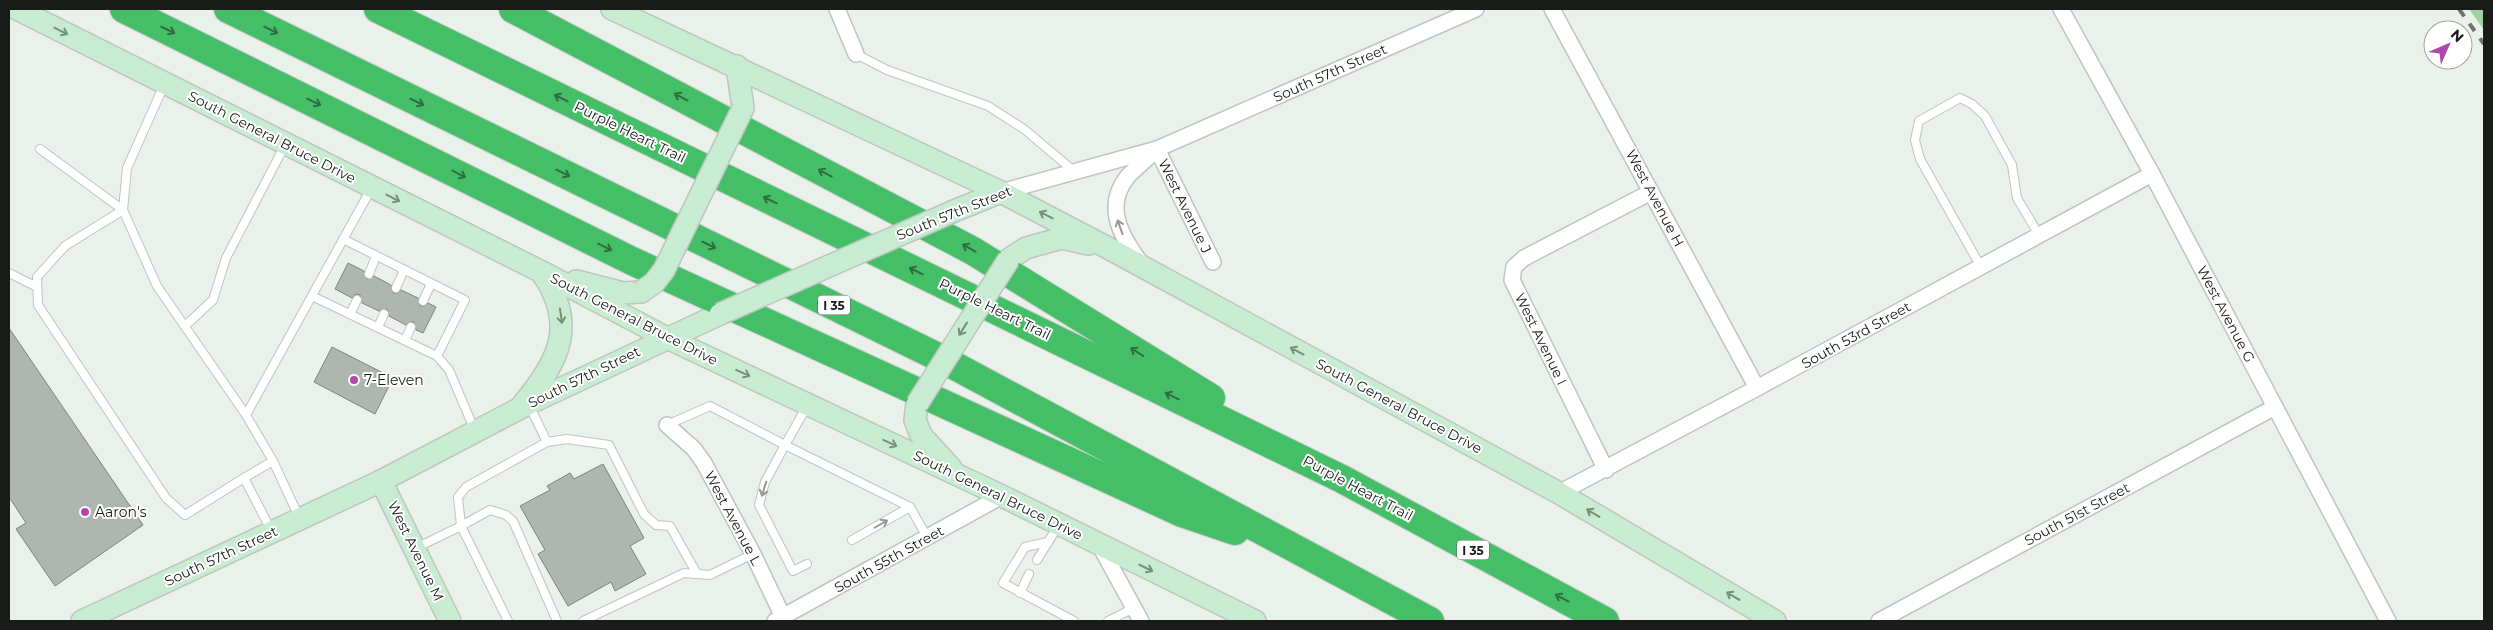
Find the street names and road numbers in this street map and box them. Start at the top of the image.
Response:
street label: South 57th Street [1270,40,1390,106]
street label: South General Bruce Drive [185,87,359,187]
street label: Purple Heart Trail [571,97,689,167]
street label: West Avenue H [1622,146,1688,250]
street label: West Avenue J [1154,156,1216,256]
street label: South 57th Street [894,182,1014,244]
street label: West Avenue G [2193,263,2259,365]
street label: South General Bruce Drive [547,269,721,369]
street label: Purple Heart Trail [936,274,1054,344]
street label: West Avenue I [1511,290,1571,388]
road number: I 35 [818,296,850,314]
street label: South 53rd Street [1798,297,1914,373]
street label: South 57th Street [525,342,643,412]
street label: South General Bruce Drive [1313,354,1485,458]
street label: South General Bruce Drive [911,446,1085,544]
street label: Purple Heart Trail [1300,451,1416,525]
street label: West Avenue L [701,468,766,569]
street label: South 51st Street [2021,478,2133,549]
street label: West Avenue M [384,498,448,604]
street label: South 55th Street [831,521,947,597]
street label: South 57th Street [162,522,281,590]
road number: I 35 [1457,540,1489,560]

